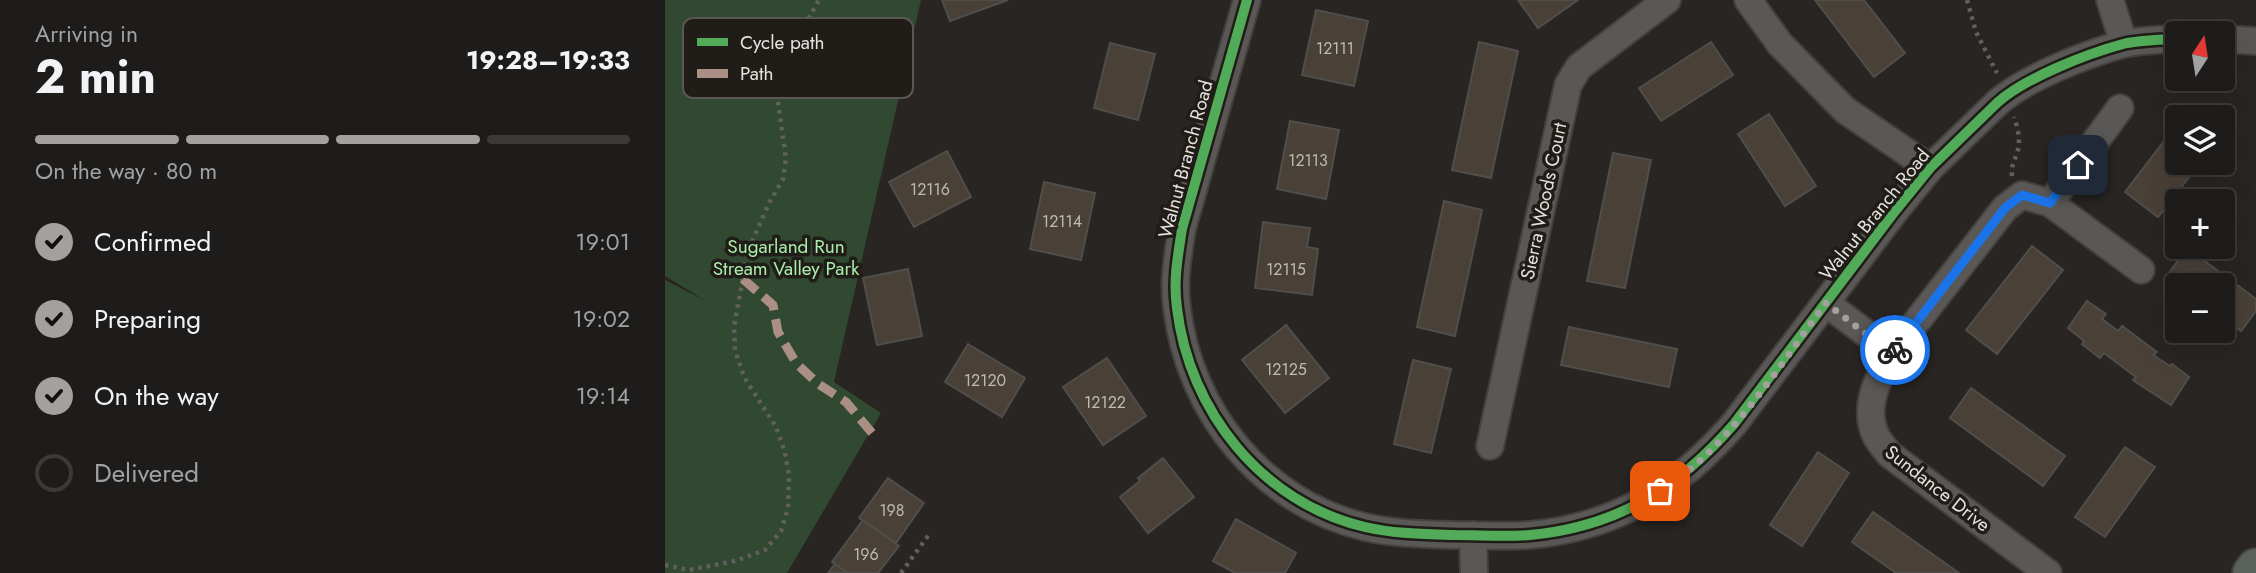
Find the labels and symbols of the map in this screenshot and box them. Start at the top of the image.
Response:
legend [683,18,913,98]
north arrow [2165,21,2235,91]
text: Cycle path [740,29,825,56]
house number: 12111 [1316,37,1354,60]
text: Path [740,60,774,87]
street label: Walnut Branch Road [1151,77,1220,241]
street label: Sierra Woods Court [1514,120,1573,282]
pin [2048,135,2108,195]
street label: Walnut Branch Road [1813,143,1936,286]
house number: 12113 [1288,149,1328,172]
house number: 12116 [910,178,950,201]
house number: 12114 [1042,210,1082,233]
park label: Sugarland Run Stream Valley Park [713,233,860,282]
house number: 12115 [1266,258,1306,281]
courier [1860,315,1930,385]
house number: 12125 [1265,358,1307,381]
house number: 12120 [964,369,1006,392]
house number: 12122 [1084,391,1126,414]
street label: Sundance Drive [1879,439,1996,538]
pin [1630,461,1690,521]
house number: 198 [879,499,905,522]
house number: 196 [853,543,879,566]

